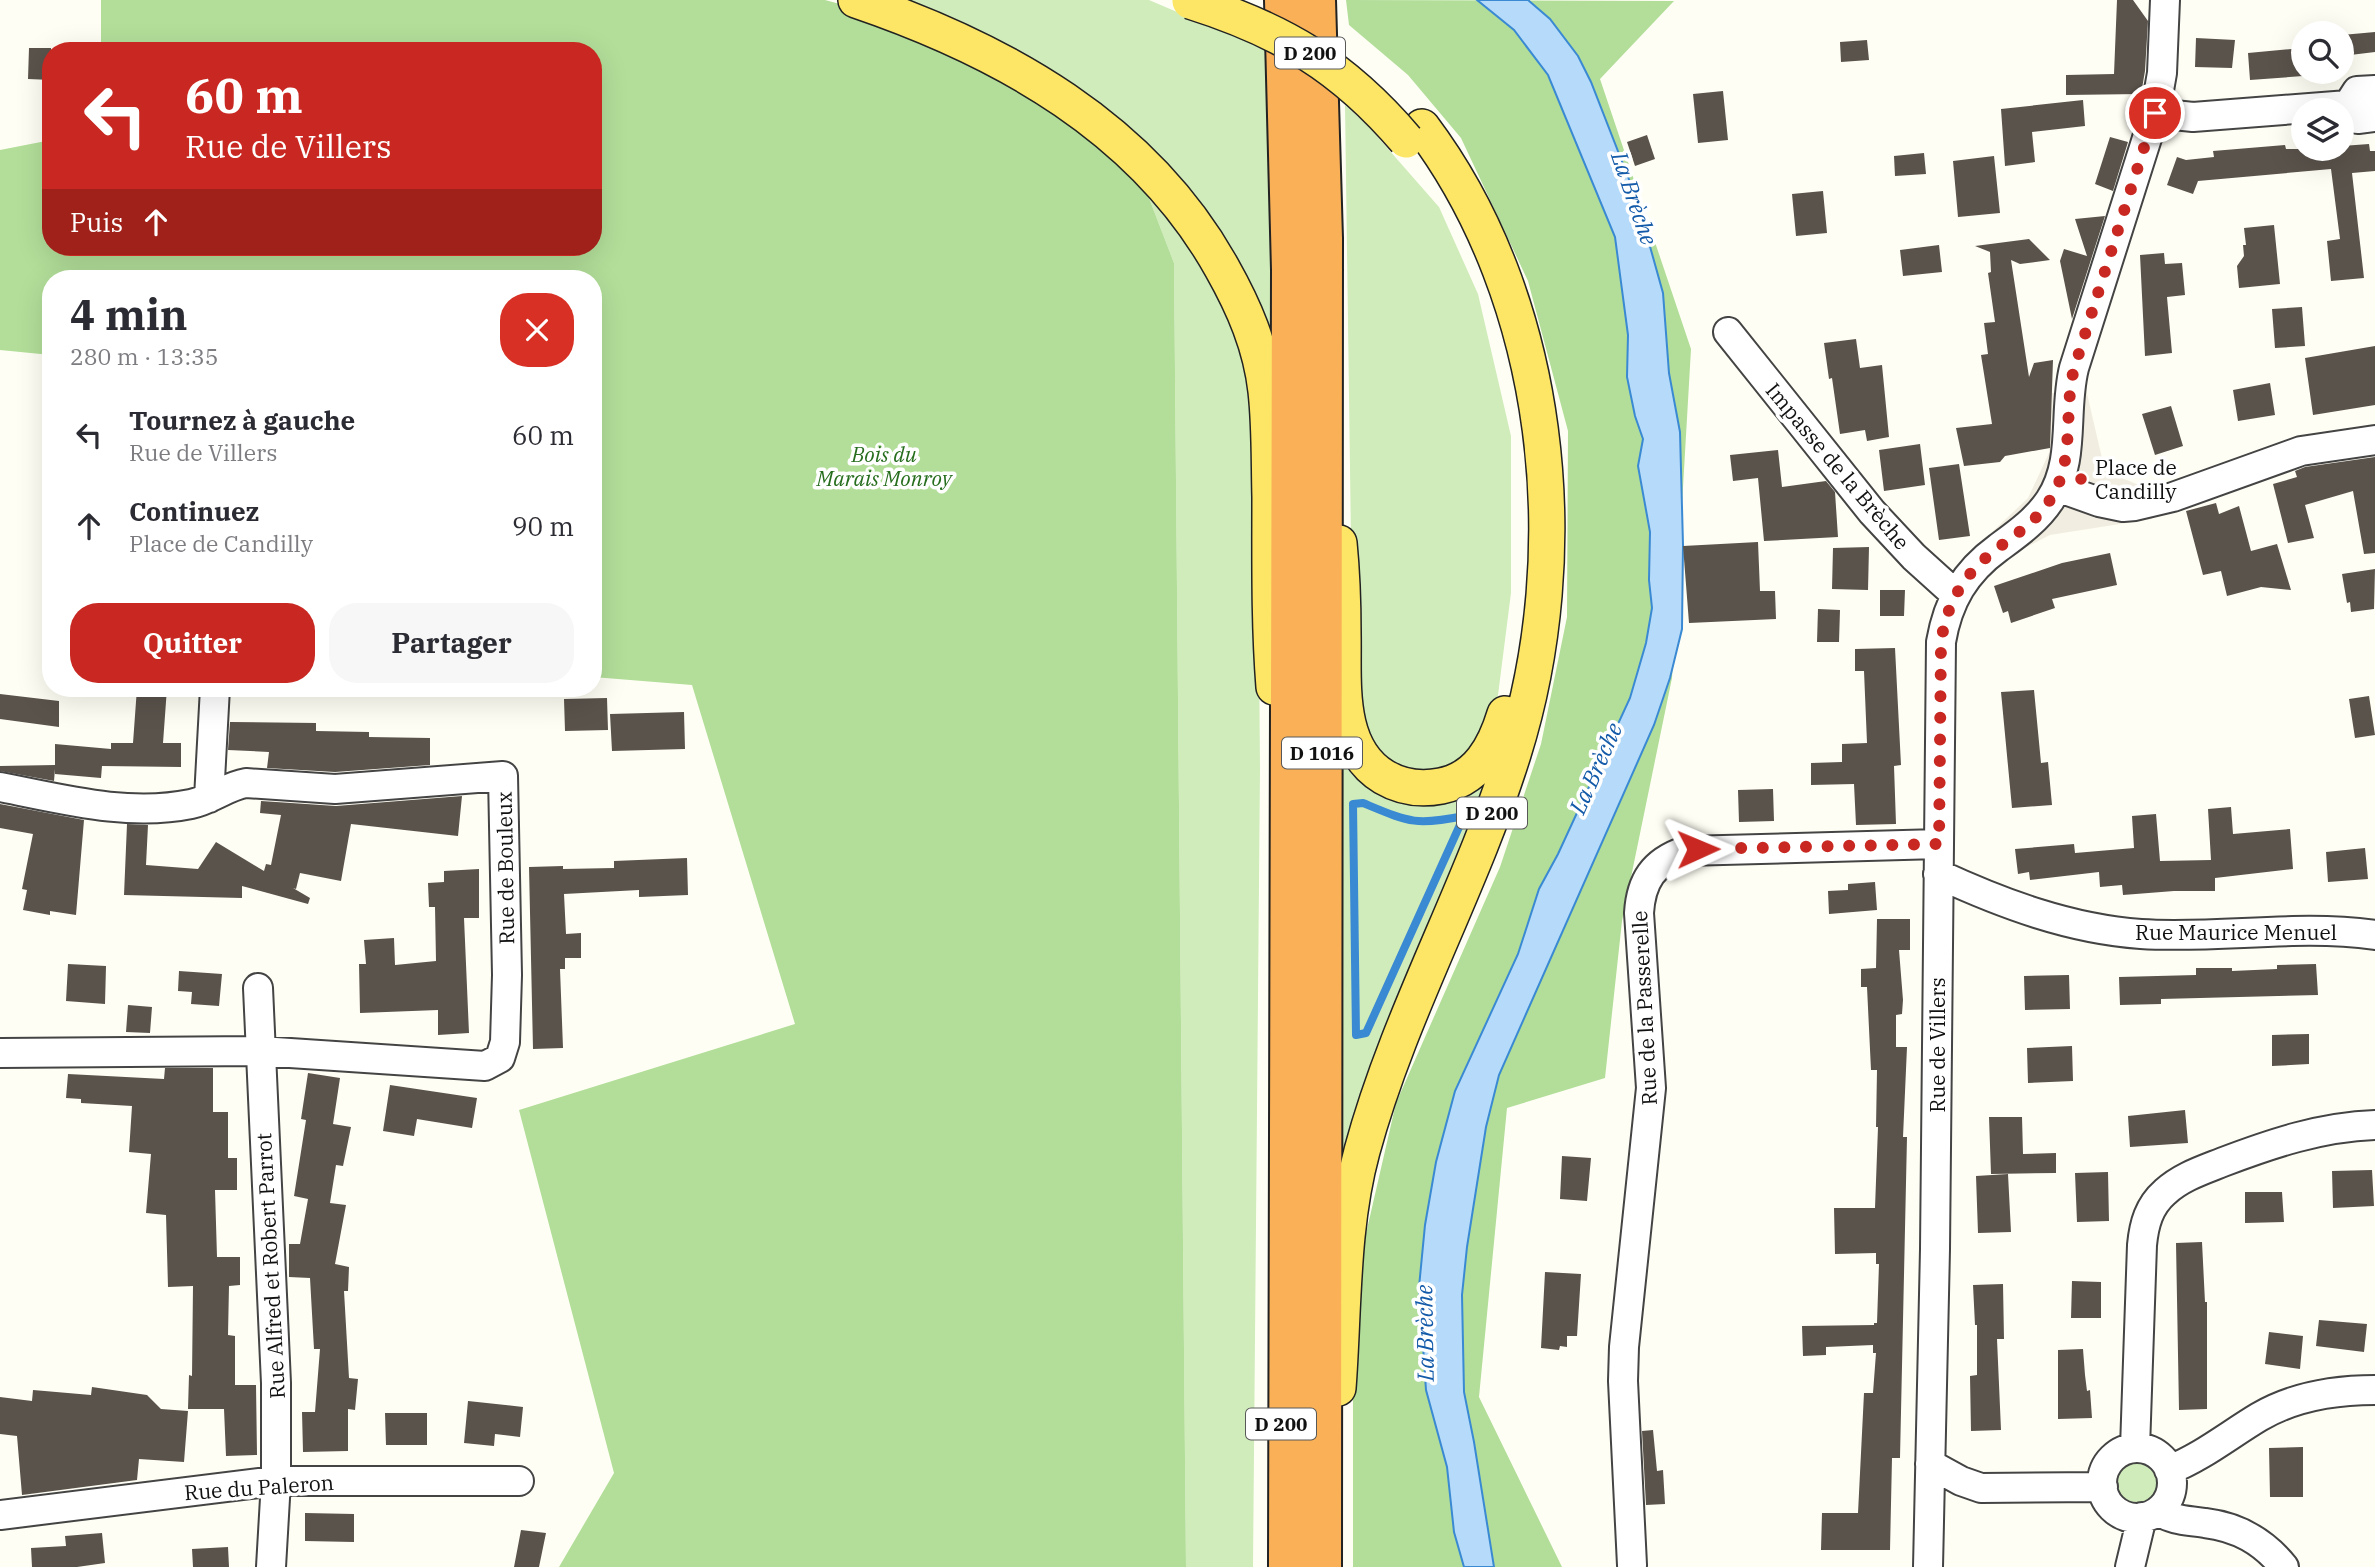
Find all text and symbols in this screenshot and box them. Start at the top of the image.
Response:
map controls [2291,21,2354,161]
button: search [2291,21,2354,84]
road number: D 200 [1275,38,1345,68]
text: 60 m [185,63,303,126]
icon: left [70,70,161,161]
pin [2125,83,2185,143]
icon: arrive [2136,94,2174,132]
button: layers [2291,98,2354,161]
text: Rue de Villers [185,125,392,167]
water label: La Brèche [1605,146,1665,249]
icon: ahead [137,203,175,241]
text: Puis [70,205,123,239]
text: 4 min [70,287,188,342]
button: close [500,293,574,367]
text: 280 m · 13:35 [70,341,219,371]
street label: Impasse de la Brèche [1760,377,1916,555]
text: Tournez à gauche [129,403,355,437]
icon: left [70,416,108,454]
text: 60 m [512,418,574,452]
text: Rue de Villers [129,437,278,467]
park label: Bois du Marais Monroy [816,440,954,492]
place label: Place de Candilly [2095,453,2177,505]
marker: Place de Candilly [2073,471,2089,487]
text: Continuez [129,494,259,528]
icon: ahead [70,507,108,545]
text: 90 m [512,509,574,543]
text: Place de Candilly [129,528,313,558]
button: Quitter [70,603,315,683]
button: Partager [329,603,574,683]
water label: La Brèche [1561,718,1628,819]
road number: D 1016 [1282,738,1362,768]
street label: Rue de Bouleux [490,791,520,945]
road number: D 200 [1457,798,1527,828]
position arrow [1661,812,1735,886]
street label: Rue de la Passerelle [1625,910,1663,1106]
street label: Rue Maurice Menuel [2135,918,2337,946]
street label: Rue de Villers [1923,977,1951,1113]
street label: Rue Alfred et Robert Parrot [249,1132,291,1400]
water label: La Brèche [1408,1284,1440,1383]
road number: D 200 [1246,1408,1316,1440]
street label: Rue du Paleron [183,1468,335,1506]

